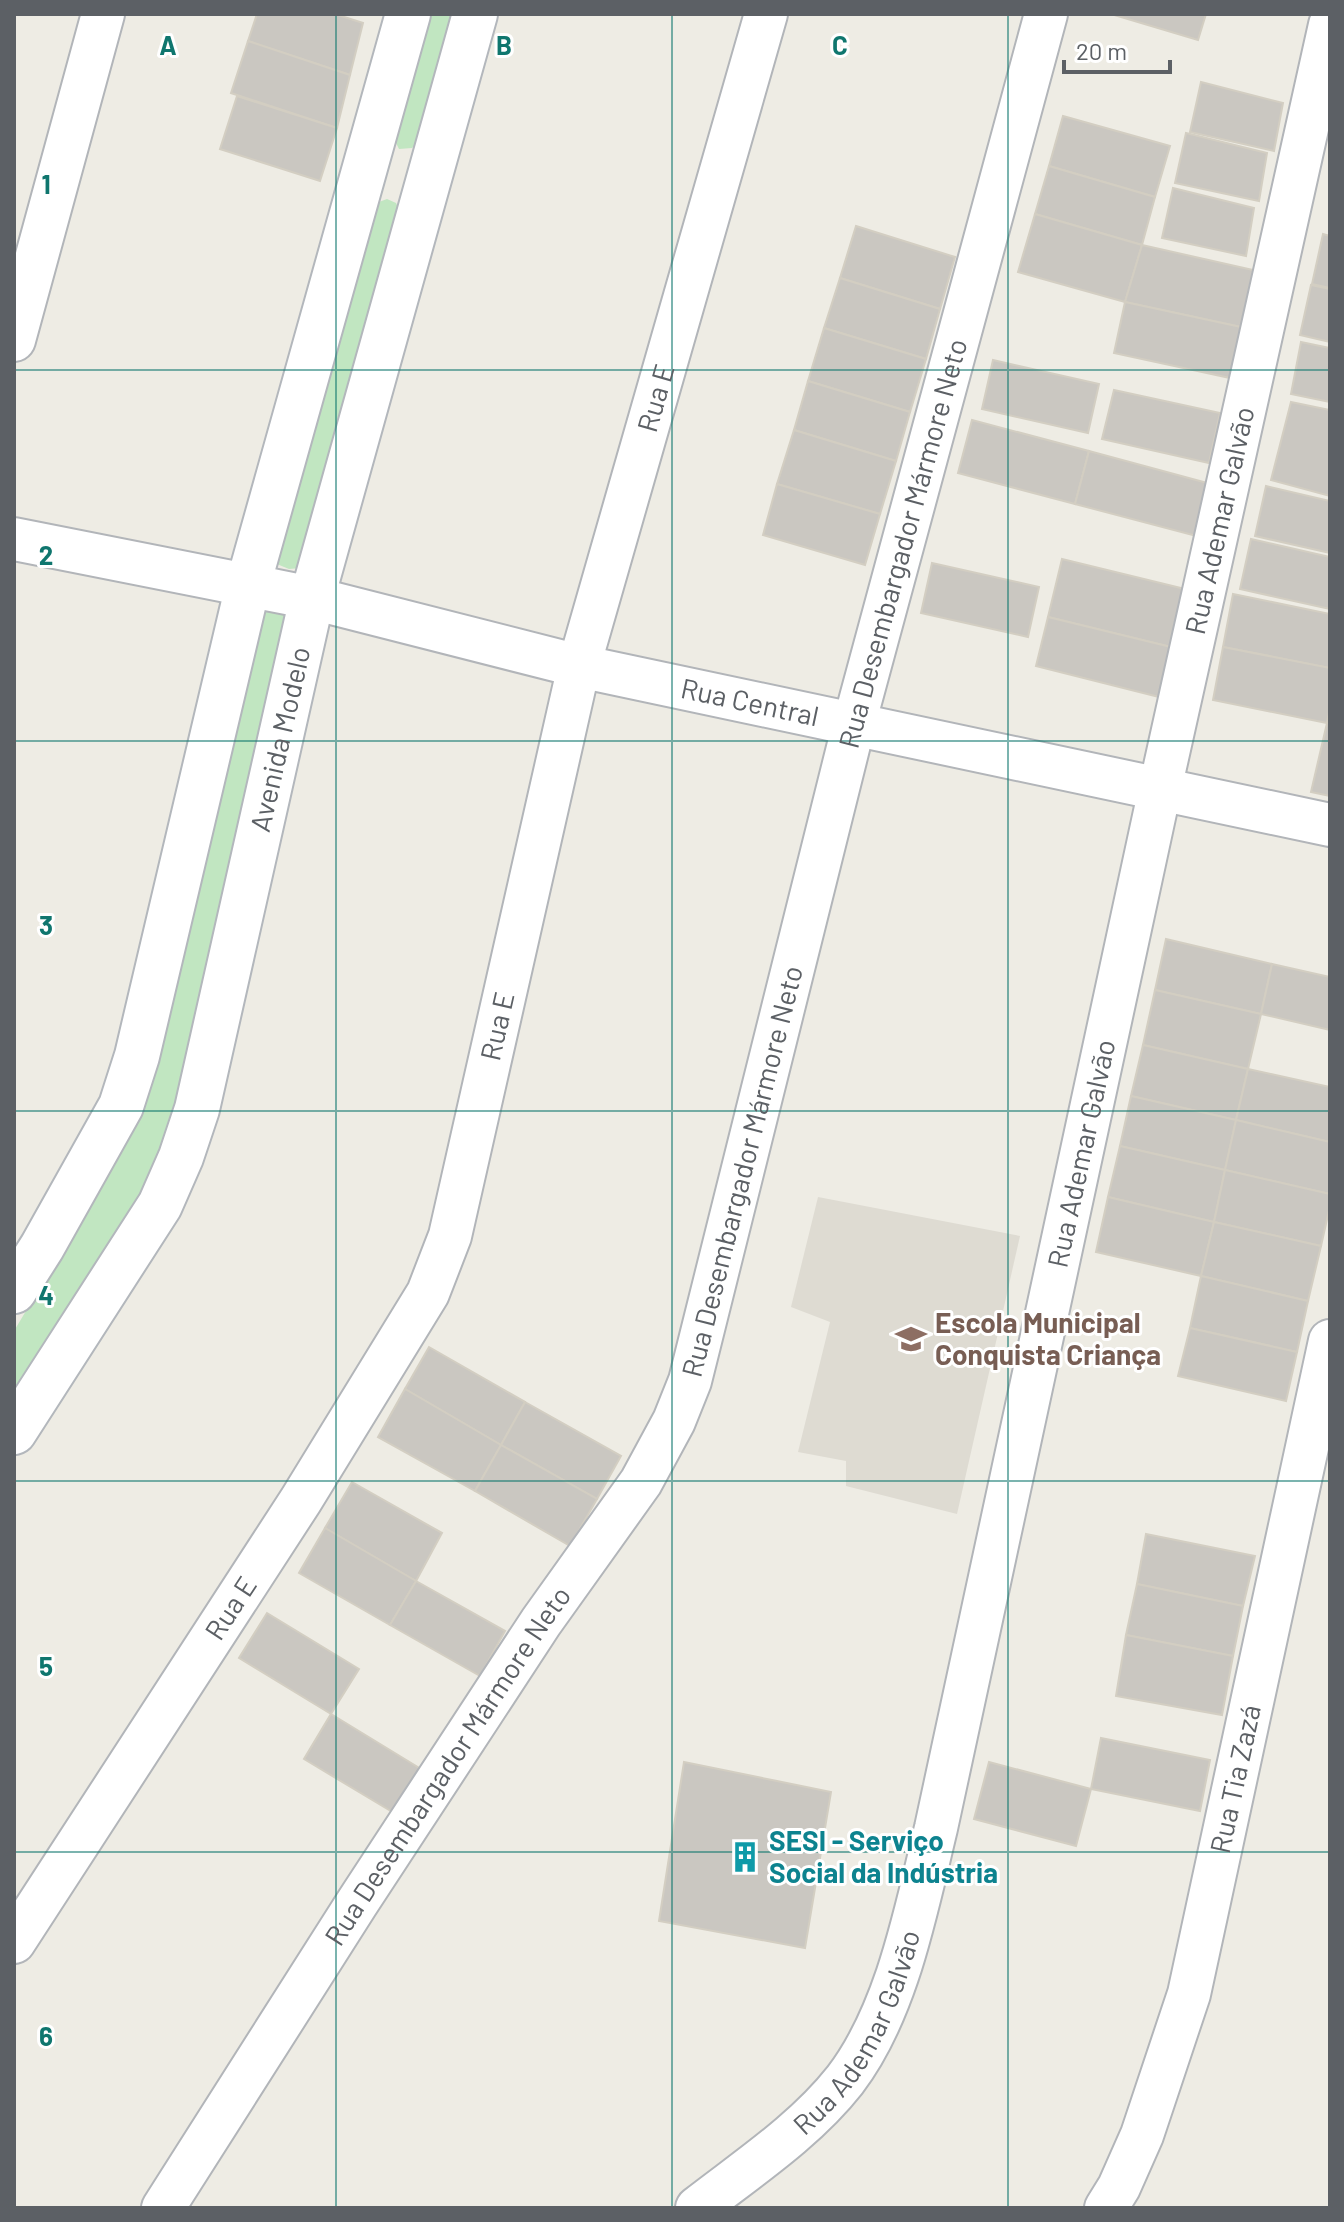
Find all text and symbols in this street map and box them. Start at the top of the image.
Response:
scale bar [1064,24,1170,74]
text: A [159,29,177,60]
text: B [496,29,512,60]
text: C [832,29,848,60]
text: 20 m [1076,36,1127,65]
text: 1 [41,168,51,199]
street label: Rua Desembargador Mármore Neto [831,335,973,752]
street label: Rua E [629,360,681,436]
street label: Rua Ademar Galvão [1177,403,1261,637]
text: 2 [39,539,53,570]
street label: Avenida Modelo [242,643,317,835]
street label: Rua Central [678,670,822,732]
text: 3 [39,909,53,940]
street label: Rua Desembargador Mármore Neto [674,962,809,1380]
street label: Rua E [472,989,521,1063]
street label: Rua Ademar Galvão [1039,1036,1122,1271]
text: 4 [38,1279,54,1310]
place label: Escola Municipal Conquista Criança [935,1305,1161,1371]
school or university icon: Escola Municipal Conquista Criança [894,1322,928,1356]
street label: Rua E [197,1569,263,1646]
street label: Rua Desembargador Mármore Neto [317,1579,577,1951]
text: 5 [39,1650,53,1681]
street label: Rua Tia Zazá [1202,1701,1267,1856]
place label: SESI - Serviço Social da Indústria [769,1823,998,1889]
building icon: SESI - Serviço Social da Indústria [728,1840,762,1874]
street label: Rua Ademar Galvão [786,1926,926,2141]
text: 6 [39,2020,53,2051]

